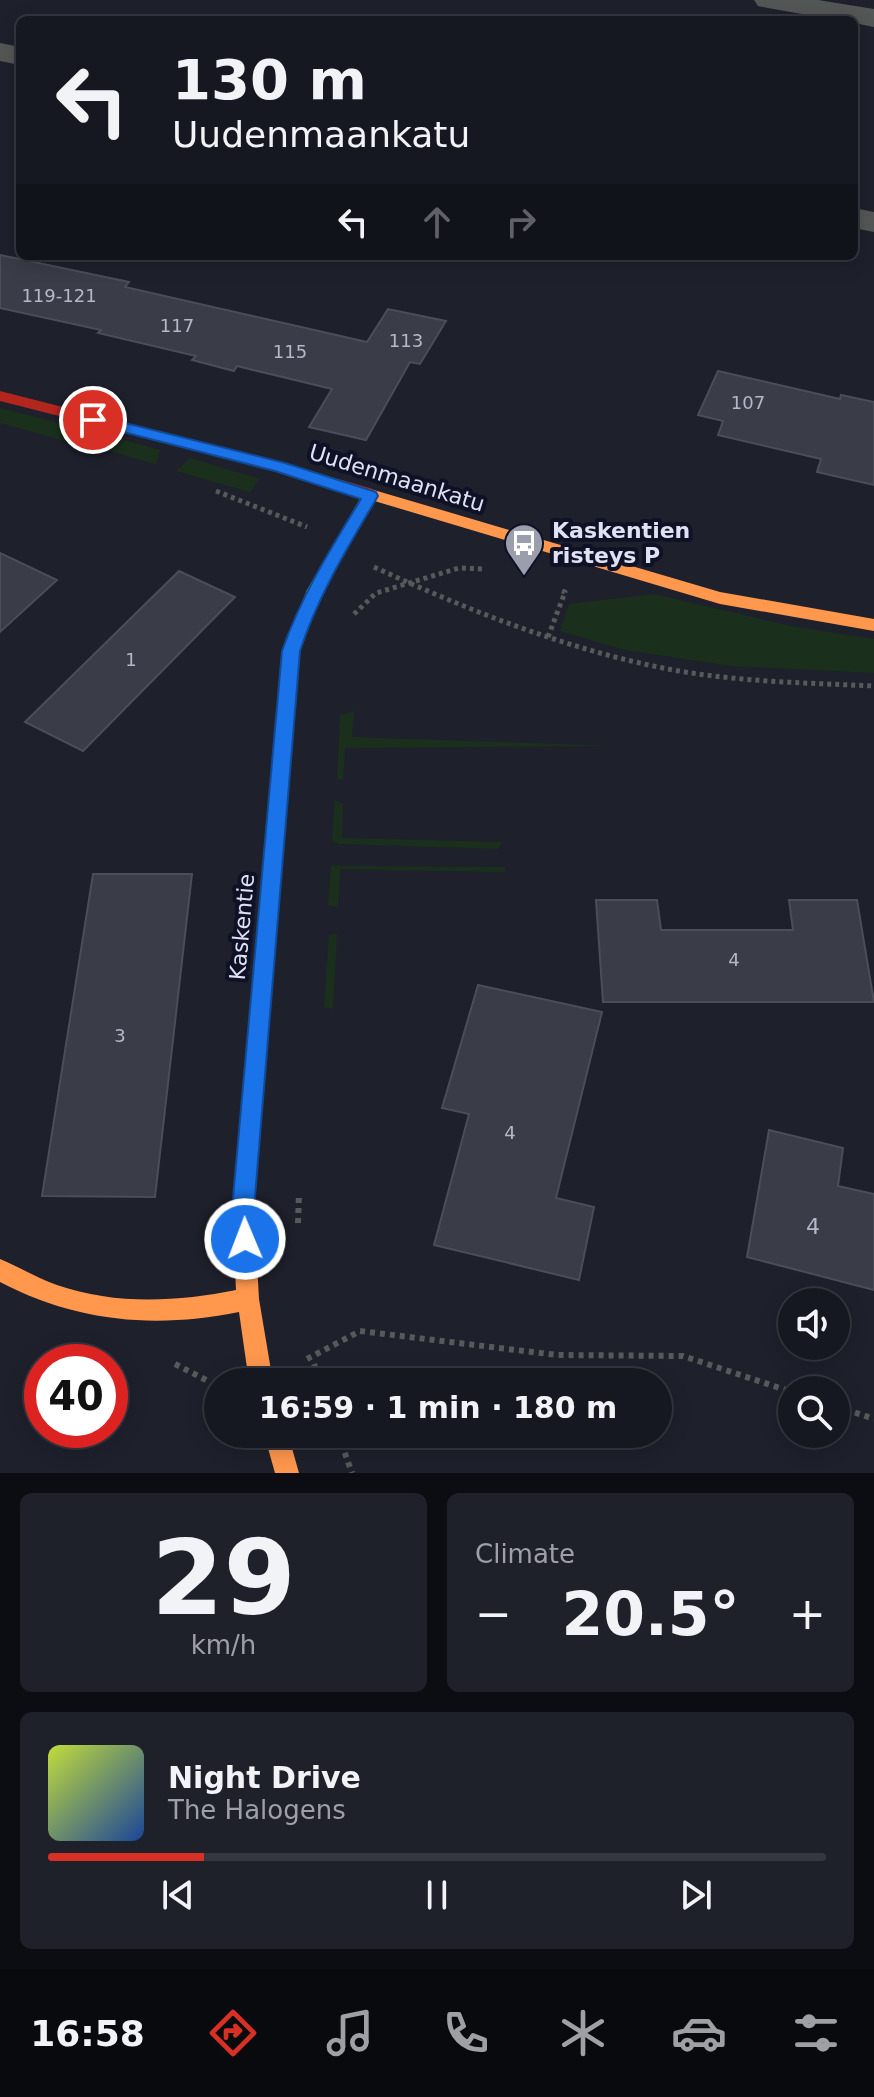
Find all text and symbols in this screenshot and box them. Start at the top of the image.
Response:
text: 130 m [172,47,367,112]
icon: left [40,48,144,152]
text: Uudenmaankatu [172,114,470,155]
icon: left [331,200,375,244]
icon: ahead [415,200,459,244]
icon: right [499,200,543,244]
house number: 119-121 [21,285,97,306]
house number: 117 [160,315,194,336]
house number: 113 [389,330,423,351]
house number: 115 [273,341,307,362]
pin [59,386,127,454]
house number: 107 [731,392,765,413]
icon: arrive [71,398,115,442]
street label: Uudenmaankatu [306,439,488,517]
place label: Kaskentien risteys P [552,518,690,568]
bus stop icon: Kaskentien risteys P [503,522,545,577]
house number: 1 [125,649,137,670]
street label: Kaskentie [225,873,259,981]
house number: 4 [728,949,740,970]
house number: 3 [114,1025,126,1046]
house number: 4 [504,1122,516,1143]
position arrow [203,1197,287,1281]
house number: 4 [806,1214,820,1239]
map controls [778,1288,850,1448]
button: sound [778,1288,850,1360]
speed limit sign: 40 [24,1344,128,1448]
button: search [778,1376,850,1448]
text: 16:59 · 1 min · 180 m [259,1390,617,1425]
text: 29 [151,1517,296,1639]
text: Climate [475,1539,575,1569]
text: 20.5° [561,1579,740,1649]
text: − [475,1588,512,1639]
text: + [789,1588,826,1639]
text: km/h [191,1630,256,1660]
text: Night Drive [168,1760,361,1795]
text: The Halogens [168,1795,346,1825]
icon: previous [156,1873,200,1917]
icon: pause [415,1873,459,1917]
icon: next [674,1873,718,1917]
icon: directions [205,2005,261,2061]
icon: music [322,2005,378,2061]
icon: phone [438,2005,494,2061]
icon: climate [555,2005,611,2061]
icon: car [671,2005,727,2061]
icon: filters [788,2005,844,2061]
text: 16:58 [30,2013,145,2054]

